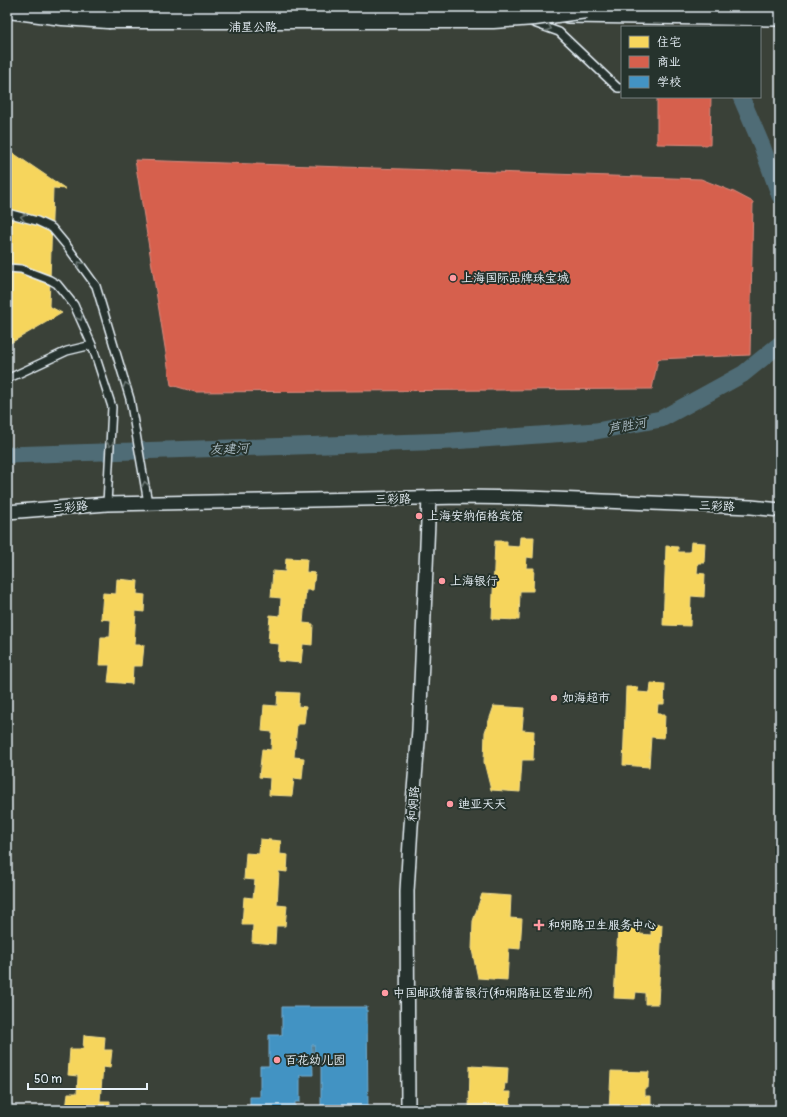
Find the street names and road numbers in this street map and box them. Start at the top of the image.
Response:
street label: 浦星公路 [229,20,277,35]
street label: 三彩路 [375,492,411,507]
street label: 三彩路 [51,498,89,517]
street label: 三彩路 [699,498,735,515]
street label: 和炯路 [404,785,423,823]

